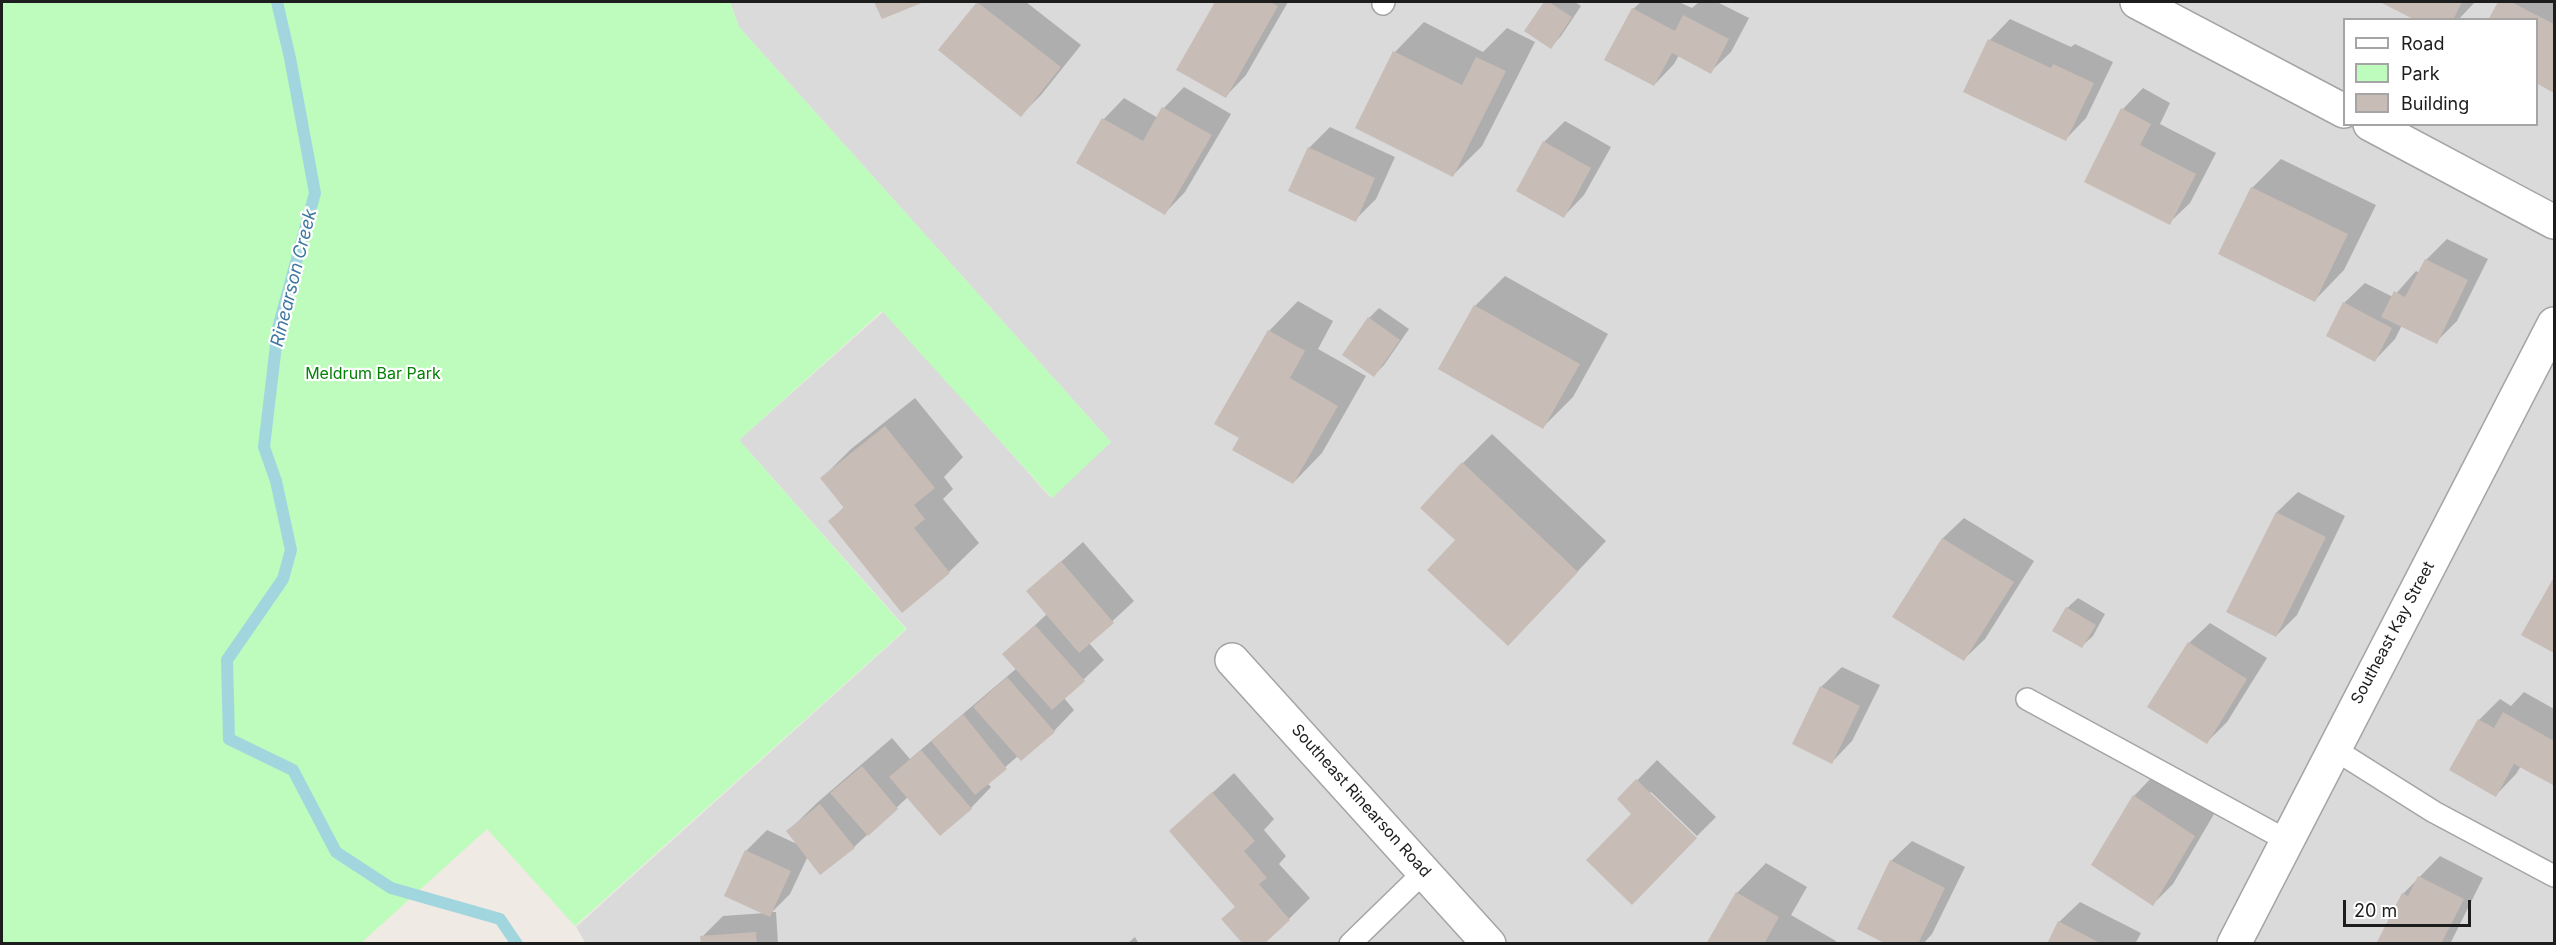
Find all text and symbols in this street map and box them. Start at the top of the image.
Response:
legend [2343,18,2538,126]
text: Road [2401,33,2444,54]
text: Park [2401,63,2440,84]
text: Building [2401,93,2469,114]
water label: Rinearson Creek [266,207,322,349]
park label: Meldrum Bar Park [305,364,441,384]
street label: Southeast Kay Street [2347,558,2439,708]
street label: Southeast Rinearson Road [1287,720,1435,882]
scale bar [2346,888,2474,926]
text: 20 m [2354,900,2397,921]

